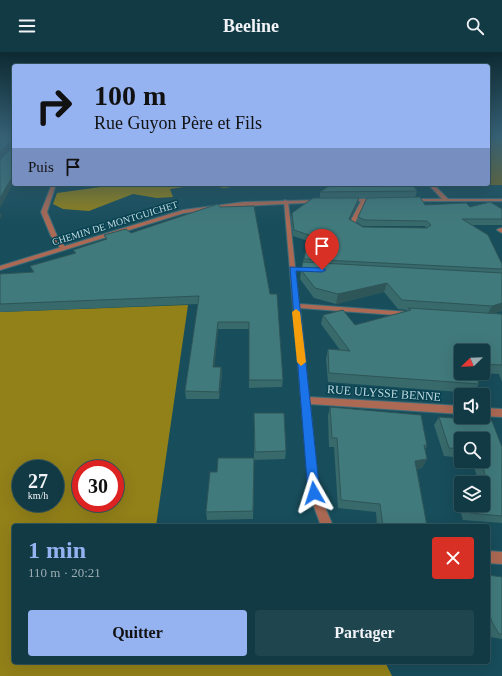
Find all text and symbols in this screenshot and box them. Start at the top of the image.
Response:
icon: menu [16,15,38,37]
icon: search [464,15,486,37]
text: Beeline [223,16,279,36]
icon: right [28,80,80,132]
text: 100 m [94,80,166,111]
text: Rue Guyon Père et Fils [94,113,262,133]
icon: arrive [62,156,84,178]
text: Puis [28,159,54,175]
street label: CHEMIN DE MONTGUICHET [51,199,179,247]
pin [305,229,339,270]
icon: arrive [311,235,333,257]
north arrow [454,344,490,380]
map controls [454,344,490,512]
street label: RUE ULYSSE BENNE [327,382,441,404]
button: sound [454,388,490,424]
button: search [454,432,490,468]
speed limit sign: 30 [72,460,124,512]
text: 27 [28,470,48,492]
position arrow [293,472,335,514]
button: layers [454,476,490,512]
text: km/h [28,490,48,501]
text: 1 min [28,537,86,563]
button: close [432,537,474,579]
text: 110 m · 20:21 [28,565,101,580]
button: Quitter [28,610,247,656]
button: Partager [255,610,474,656]

